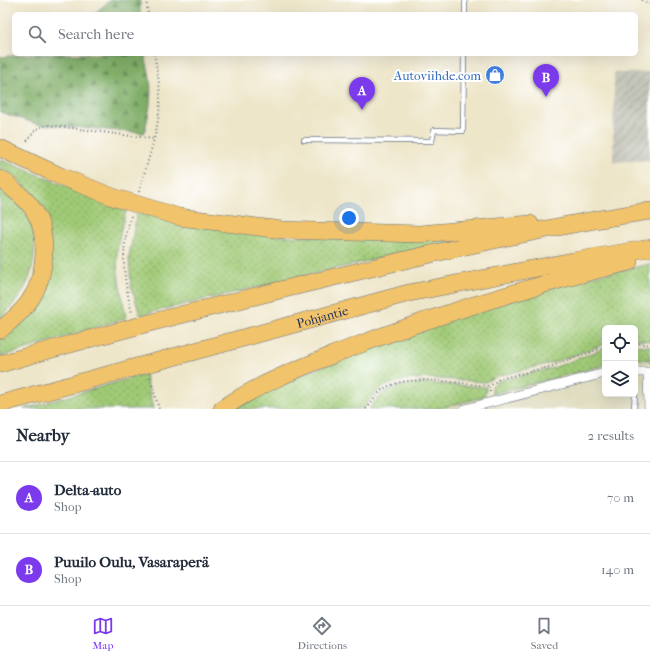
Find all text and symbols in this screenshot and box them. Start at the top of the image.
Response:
search box [12,12,638,56]
icon: search [26,23,48,45]
text: Search here [58,25,134,43]
shop icon: Autoviihde.com [484,64,506,86]
pin: B [533,64,559,97]
place label: Autoviihde.com [393,68,481,83]
pin: A [349,77,375,110]
your location [339,208,359,228]
street label: Pohjantie [295,302,350,331]
map controls [602,325,638,397]
button: locate [602,325,638,361]
button: layers [602,361,638,397]
text: Nearby [16,425,70,445]
text: 2 results [588,428,634,443]
text: Delta-auto [54,481,121,499]
text: A [25,490,33,505]
text: 70 m [607,490,634,505]
text: Shop [54,499,82,514]
text: Puuilo Oulu, Vasaraperä [54,553,209,571]
text: B [25,562,33,577]
text: 140 m [601,562,634,577]
text: Shop [54,571,82,586]
tab: Map [92,615,114,652]
tab: Directions [298,615,347,652]
tab: Saved [531,615,558,652]

